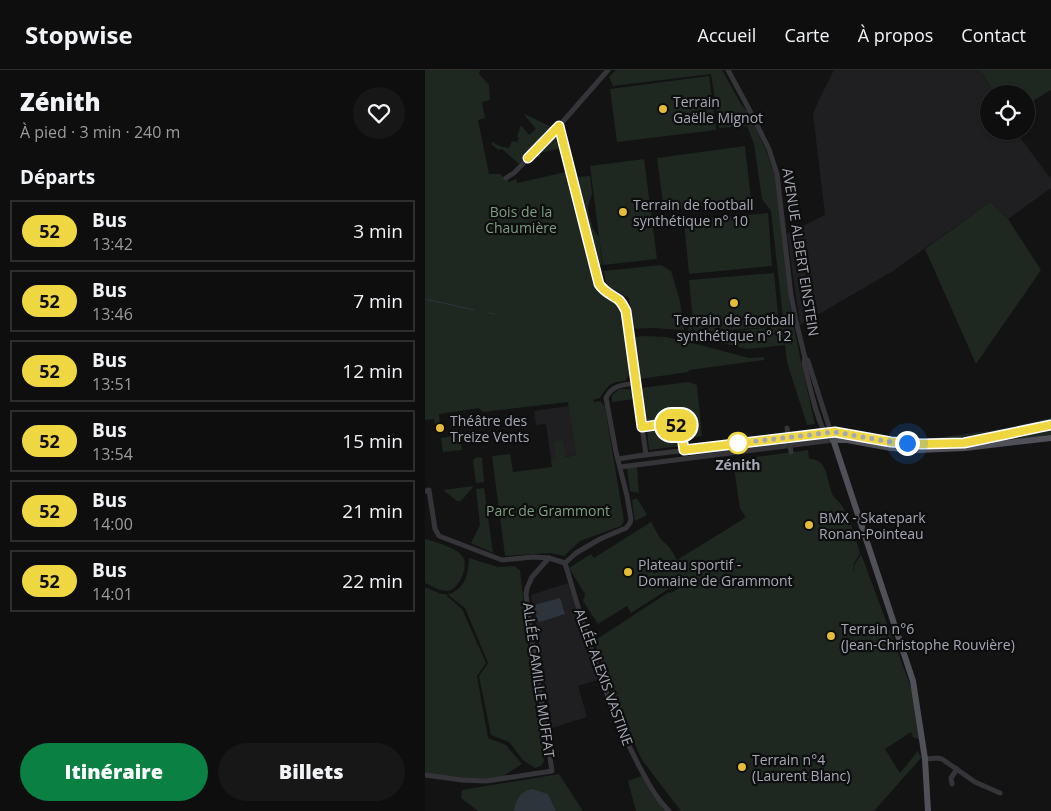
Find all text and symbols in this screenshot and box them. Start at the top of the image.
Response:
text: Stopwise [25,18,133,51]
text: Accueil [698,23,756,47]
text: Carte [784,23,830,47]
text: À propos [858,23,933,47]
text: Contact [961,23,1026,47]
text: Zénith [20,85,101,118]
map controls [980,85,1035,140]
button: locate [980,85,1035,140]
button: heart [353,87,405,139]
place label: Terrain Gaëlle Mignot [673,92,763,127]
marker: Terrain Gaëlle Mignot [657,103,669,115]
text: À pied · 3 min · 240 m [20,121,180,143]
text: Départs [20,164,95,190]
street label: AVENUE ALBERT EINSTEIN [778,167,824,337]
place label: Terrain de football synthétique n° 10 [633,195,754,230]
park label: Bois de la Chaumière [485,202,557,237]
marker: Terrain de football synthétique n° 10 [617,206,629,218]
text: Bus [92,207,127,233]
text: 3 min [353,218,403,244]
text: 52 [39,219,60,243]
text: 13:42 [92,233,133,255]
text: Bus [92,277,127,303]
text: 7 min [353,288,403,314]
text: 52 [39,289,60,313]
marker: Terrain de football synthétique n° 12 [728,297,740,309]
text: 13:46 [92,303,133,325]
place label: Terrain de football synthétique n° 12 [674,310,794,345]
text: Bus [92,347,127,373]
text: 12 min [342,358,403,384]
text: 52 [39,359,60,383]
text: 13:51 [92,373,133,395]
line badge: 52 [653,409,699,441]
place label: Théâtre des Treize Vents [450,411,530,446]
text: 52 [666,413,686,437]
text: Bus [92,417,127,443]
marker: Théâtre des Treize Vents [434,422,446,434]
text: 15 min [342,428,403,454]
text: 52 [39,429,60,453]
your location [895,431,920,456]
marker: Zénith [727,432,749,454]
text: 13:54 [92,443,133,465]
place label: Zénith [715,455,761,474]
text: Bus [92,487,127,513]
text: 21 min [342,498,403,524]
text: 52 [39,499,60,523]
park label: Parc de Grammont [486,501,610,520]
place label: BMX - Skatepark Ronan-Pointeau [819,508,926,543]
text: 14:00 [92,513,133,535]
marker: BMX - Skatepark Ronan-Pointeau [803,519,815,531]
place label: Plateau sportif - Domaine de Grammont [638,555,793,590]
text: Bus [92,557,127,583]
marker: Plateau sportif - Domaine de Grammont [622,566,634,578]
text: 22 min [342,568,403,594]
text: 52 [39,569,60,593]
text: 14:01 [92,583,133,605]
street label: ALLÉE CAMILLE MUFFAT [519,601,559,759]
street label: ALLÉE ALEXIS VASTINE [570,606,638,748]
place label: Terrain n°6 (Jean-Christophe Rouvière) [841,619,1015,654]
marker: Terrain n°6 (Jean-Christophe Rouvière) [825,630,837,642]
button: Itinéraire [20,743,208,801]
button: Billets [218,743,405,801]
place label: Terrain n°4 (Laurent Blanc) [752,750,850,785]
marker: Terrain n°4 (Laurent Blanc) [736,761,748,773]

